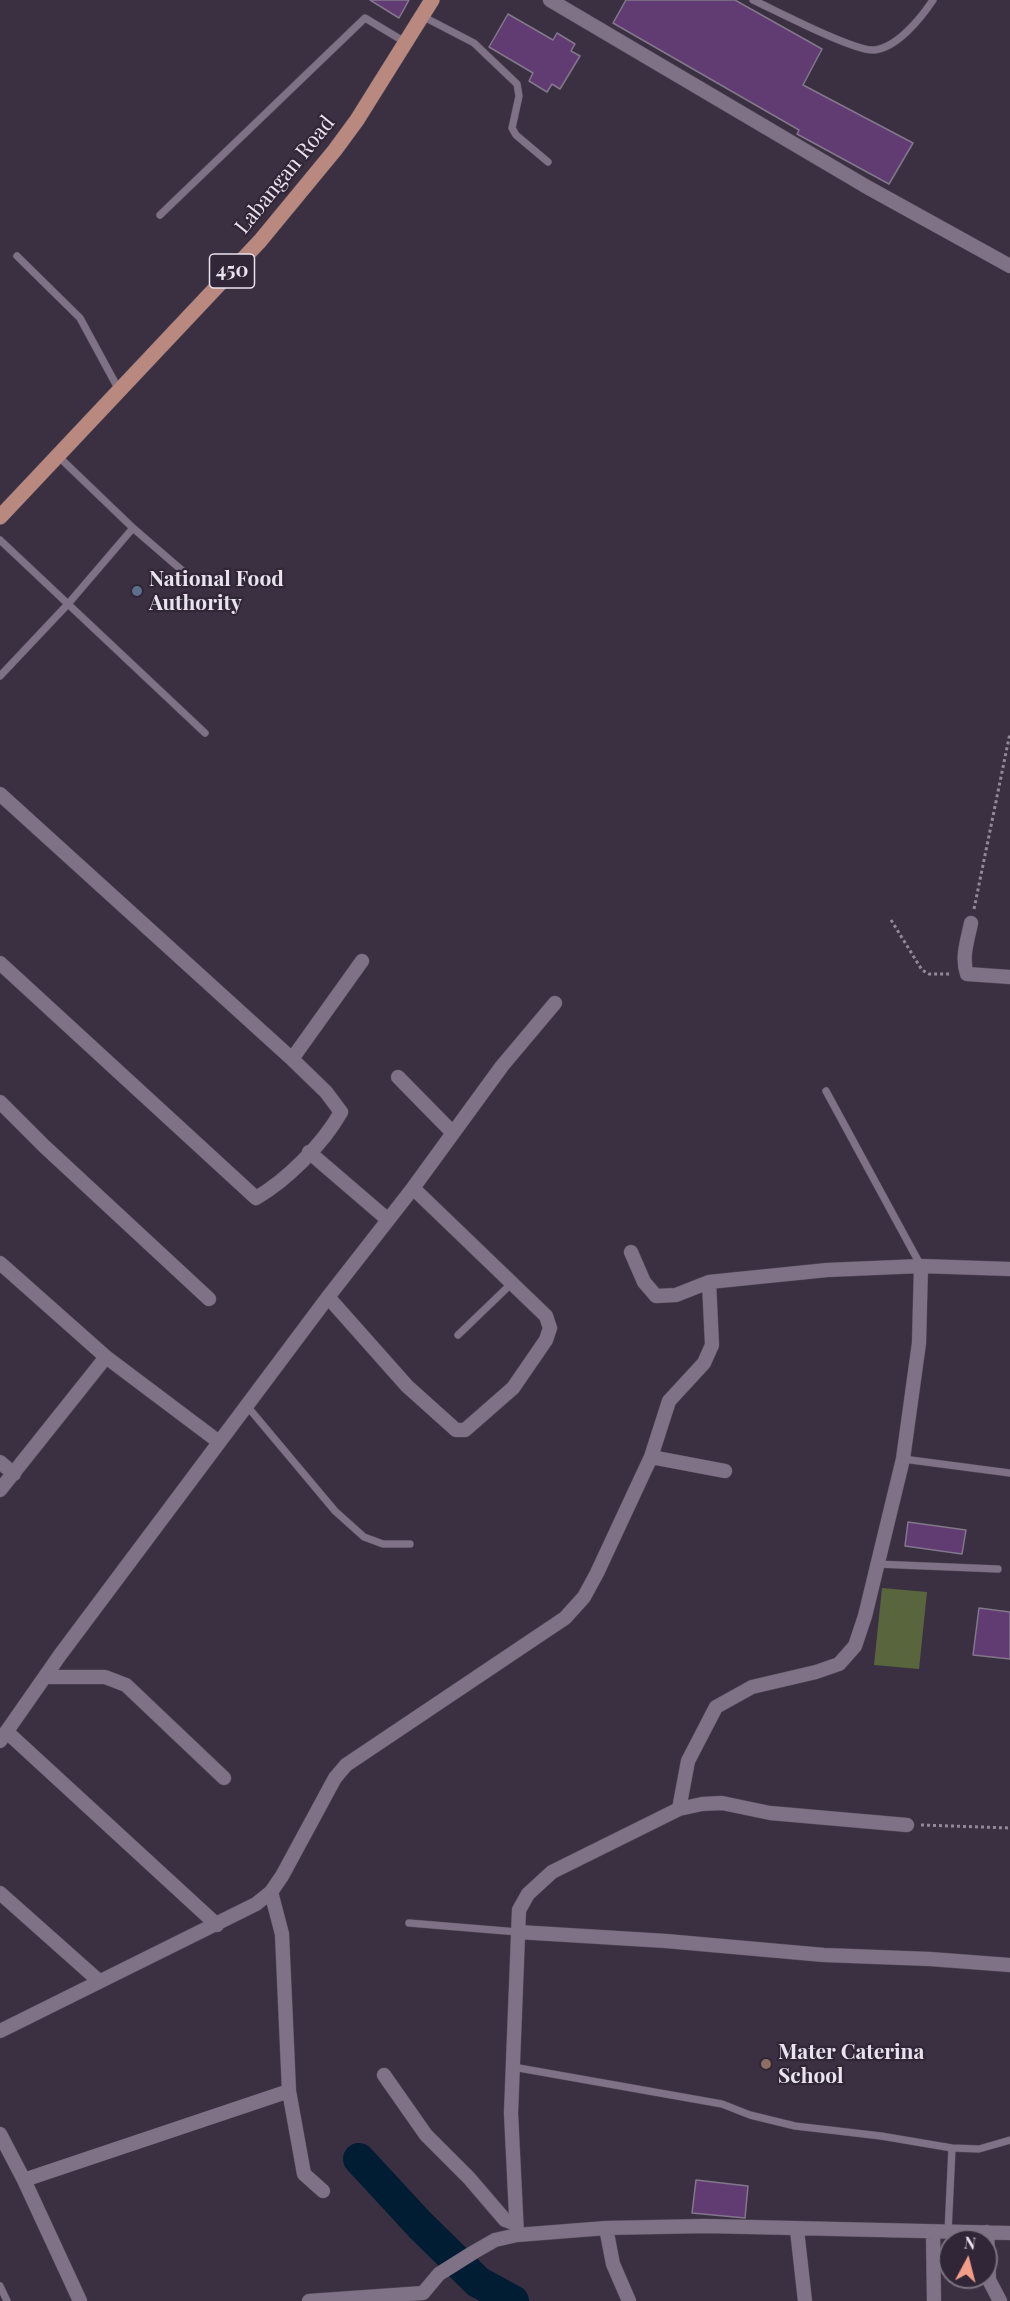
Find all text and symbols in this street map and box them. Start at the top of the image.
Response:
street label: Labangan Road [230,111,340,239]
road number: 450 [210,254,254,288]
place label: National Food Authority [149,566,284,616]
marker: National Food Authority [130,584,144,598]
place label: Mater Caterina School [778,2039,924,2089]
marker: Mater Caterina School [759,2057,773,2071]
north arrow [938,2229,998,2289]
text: N [963,2231,977,2254]

